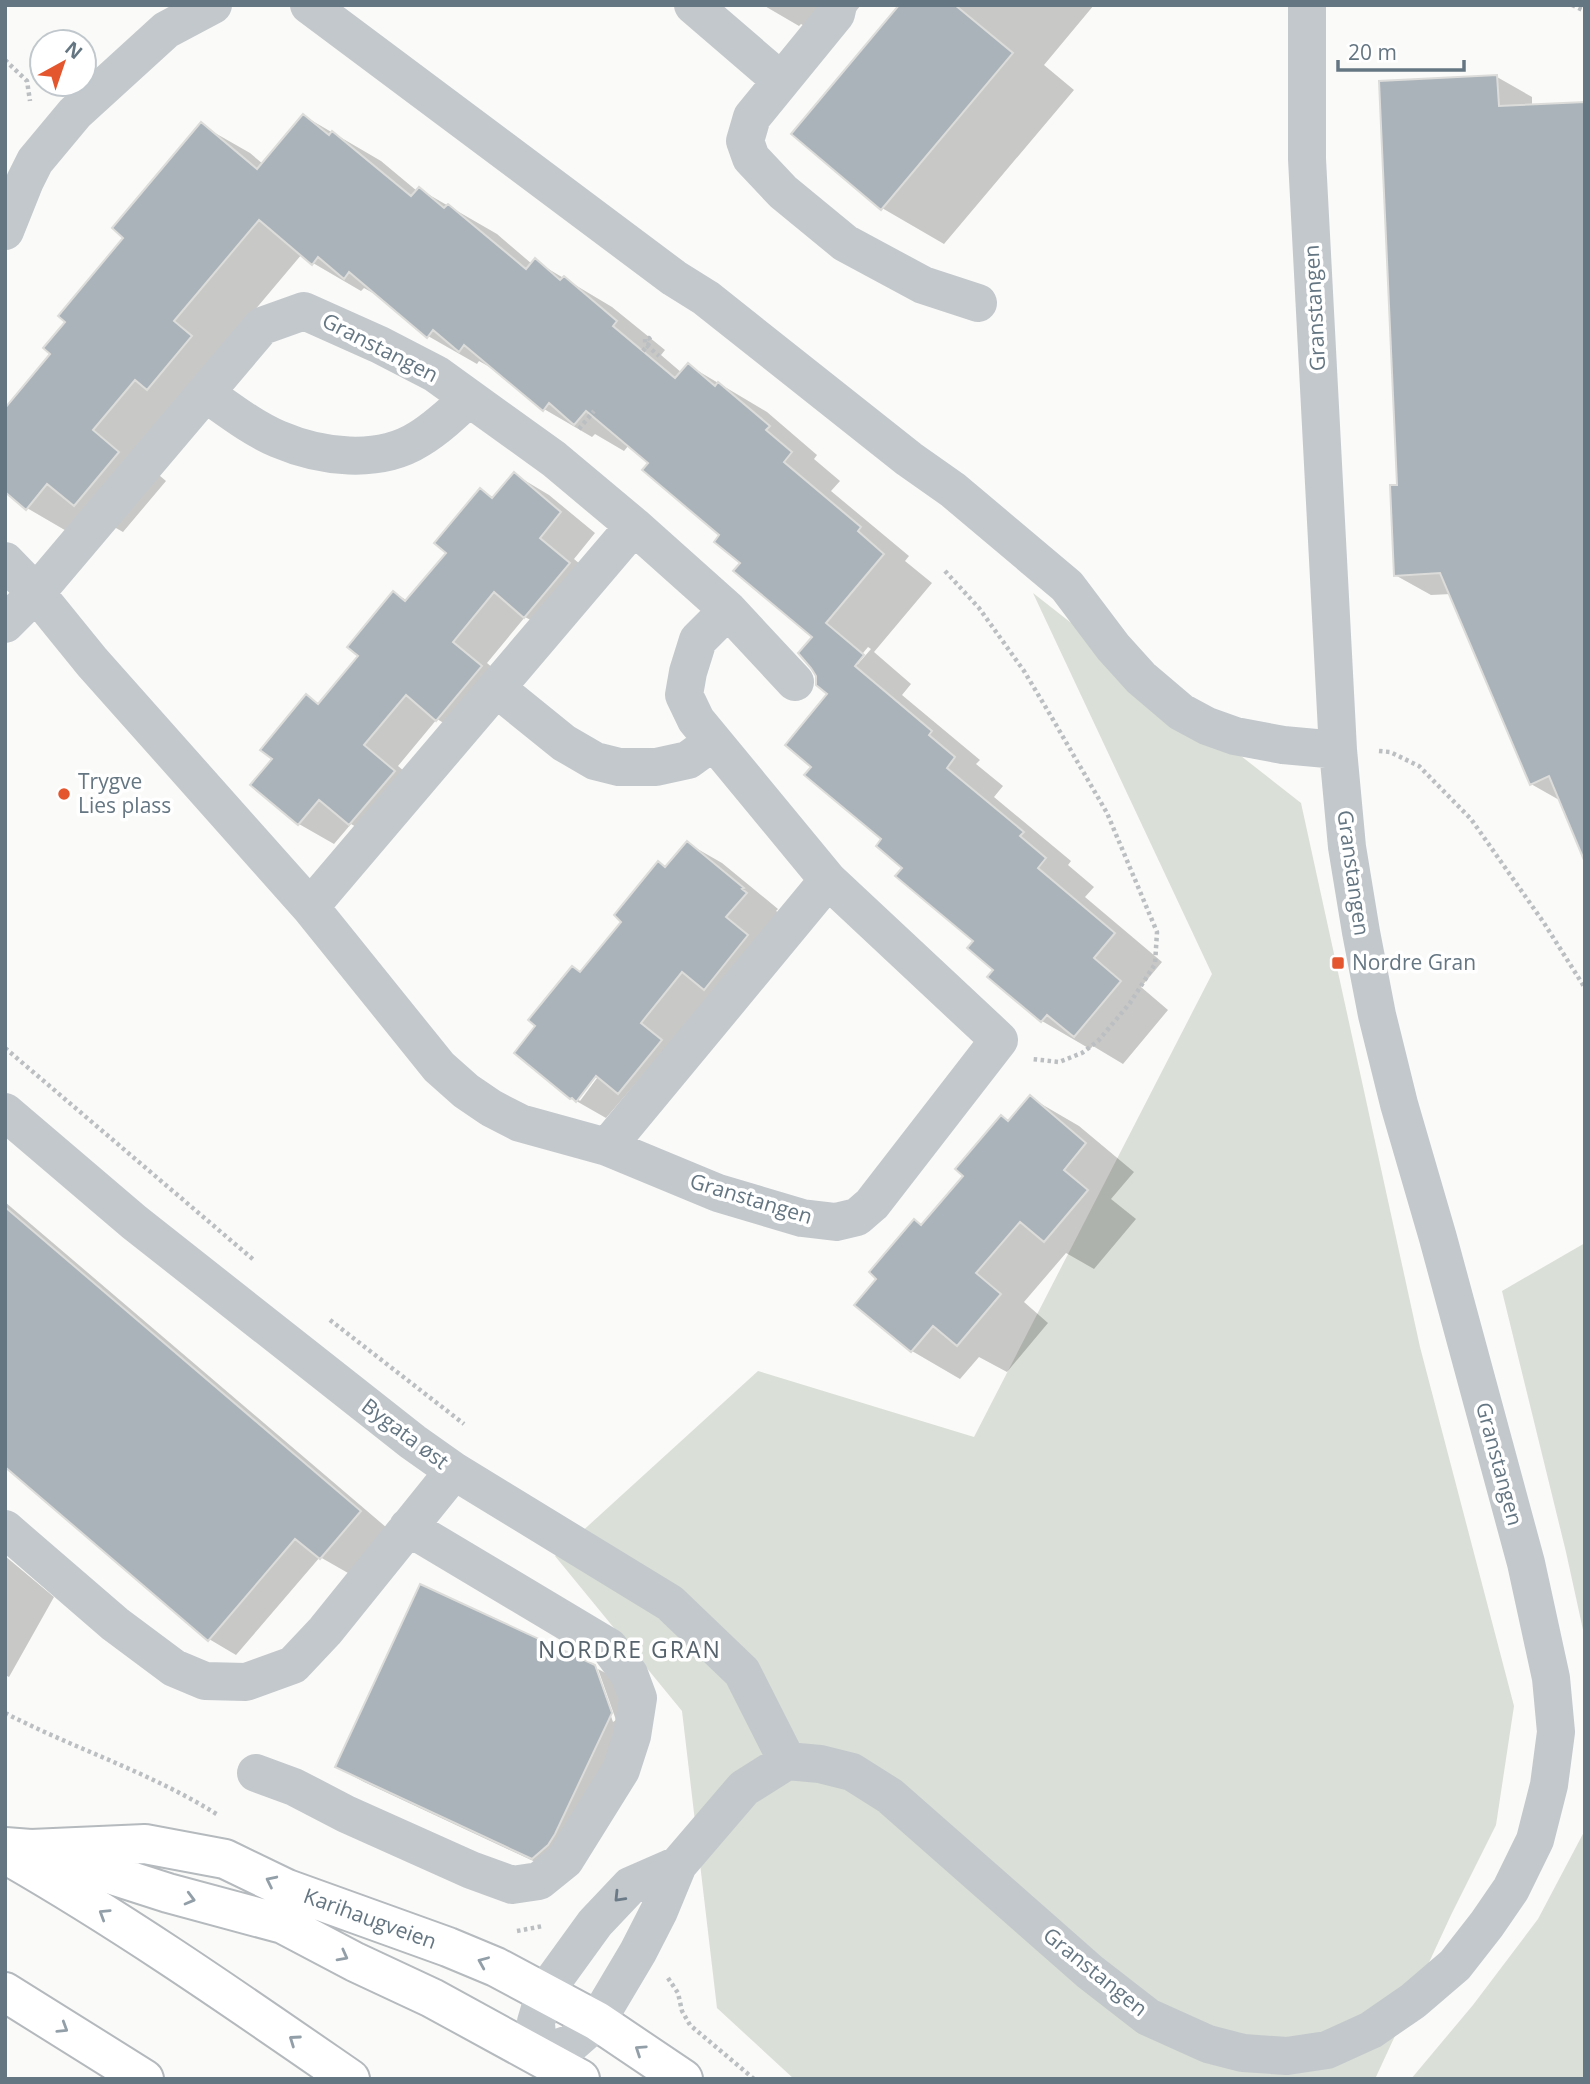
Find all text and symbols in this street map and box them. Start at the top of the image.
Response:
north arrow [28,28,98,98]
scale bar [1338,28,1464,72]
text: N [60,35,88,65]
text: 20 m [1348,38,1397,66]
street label: Granstangen [1297,244,1331,372]
street label: Granstangen [318,306,443,388]
place label: Trygve Lies plass [78,767,171,819]
marker: Trygve Lies plass [56,786,72,802]
street label: Granstangen [1331,808,1377,937]
place label: Nordre Gran [1352,948,1476,976]
marker: Nordre Gran [1330,955,1346,971]
street label: Granstangen [687,1166,816,1230]
street label: Bygata øst [356,1391,455,1475]
street label: Granstangen [1470,1399,1530,1528]
district label: NORDRE GRAN [538,1633,722,1665]
one-way arrow [266,1875,278,1889]
street label: Karihaugveien [300,1881,441,1955]
one-way arrow [615,1889,627,1902]
one-way arrow [184,1891,196,1906]
one-way arrow [99,1910,112,1923]
street label: Granstangen [1038,1921,1154,2022]
one-way arrow [336,1948,348,1961]
one-way arrow [478,1956,491,1970]
one-way arrow [56,2019,69,2032]
one-way arrow [289,2036,302,2048]
one-way arrow [635,2046,648,2058]

